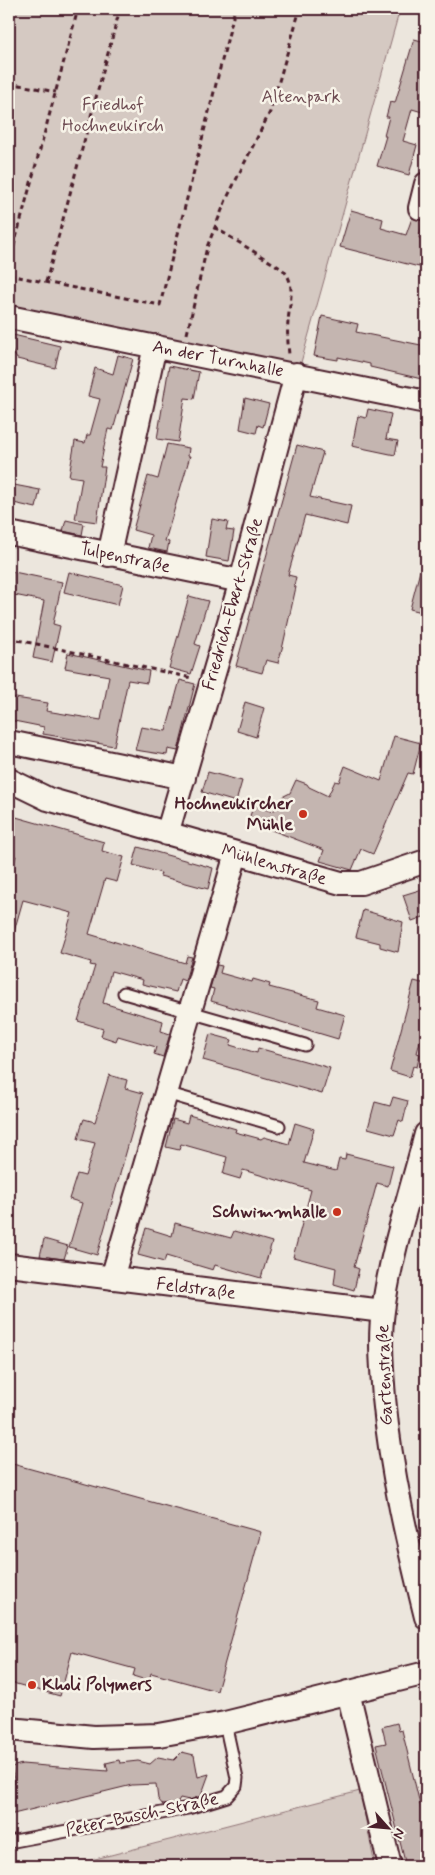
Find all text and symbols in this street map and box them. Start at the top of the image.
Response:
park label: Altenpark [262,85,341,109]
park label: Friedhof Hochneukirch [62,93,164,138]
street label: An der Turnhalle [150,335,286,383]
street label: Friedrich-Ebert-Straße [197,515,269,693]
street label: Tulpenstraße [77,537,173,579]
place label: Hochneukircher Mühle [175,792,293,837]
marker: Hochneukircher Mühle [297,808,309,820]
street label: Mühlenstraße [219,839,330,892]
place label: Schwimmhalle [212,1200,328,1224]
marker: Schwimmhalle [331,1206,343,1218]
street label: Feldstraße [155,1272,237,1306]
street label: Gartenstraße [371,1324,399,1426]
place label: Kholi Polymers [42,1673,152,1697]
marker: Kholi Polymers [26,1679,38,1691]
street label: Peter-Busch-Straße [63,1787,221,1843]
north arrow [362,1802,412,1852]
text: N [389,1825,409,1842]

